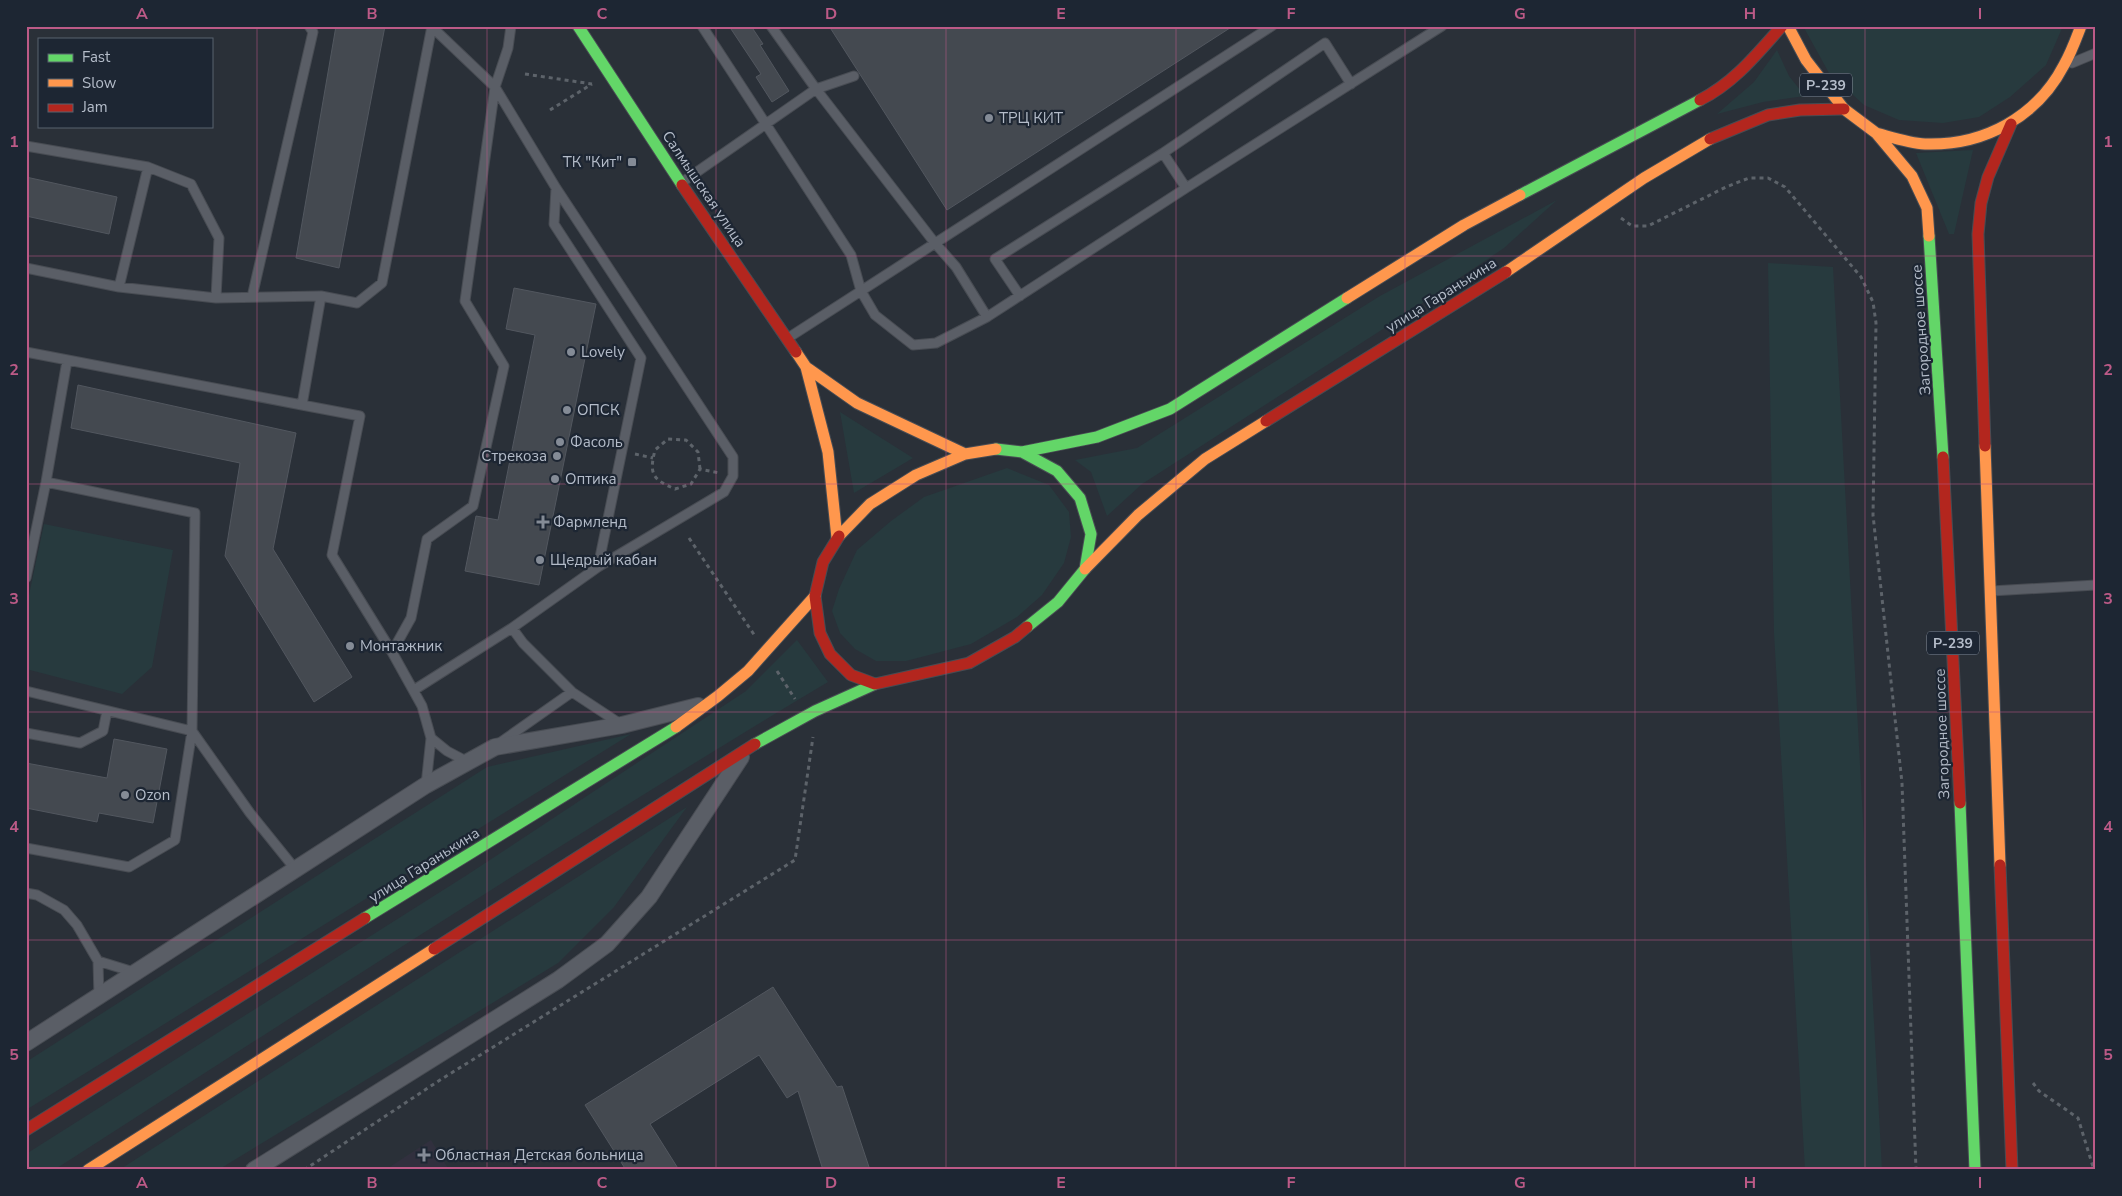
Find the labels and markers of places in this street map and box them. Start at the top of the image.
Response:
place label: ТРЦ КИТ [999,108,1063,128]
marker: ТРЦ КИТ [983,112,995,124]
place label: ТК "Кит" [563,152,622,172]
marker: ТК "Кит" [626,156,638,168]
place label: Lovely [581,342,625,362]
marker: Lovely [565,346,577,358]
place label: ОПСК [577,400,620,420]
marker: ОПСК [561,404,573,416]
place label: Фасоль [570,432,623,452]
marker: Фасоль [554,436,566,448]
place label: Стрекоза [481,446,547,466]
marker: Стрекоза [551,450,563,462]
place label: Оптика [565,469,617,489]
marker: Оптика [549,473,561,485]
place label: Фармленд [553,512,627,532]
marker: Фармленд [537,516,549,528]
place label: Щедрый кабан [550,550,657,570]
marker: Щедрый кабан [534,554,546,566]
place label: Монтажник [360,636,442,656]
marker: Монтажник [344,640,356,652]
place label: Ozon [135,785,170,805]
marker: Ozon [119,789,131,801]
place label: Областная Детская больница [435,1145,644,1165]
marker: Областная Детская больница [417,1148,431,1162]

